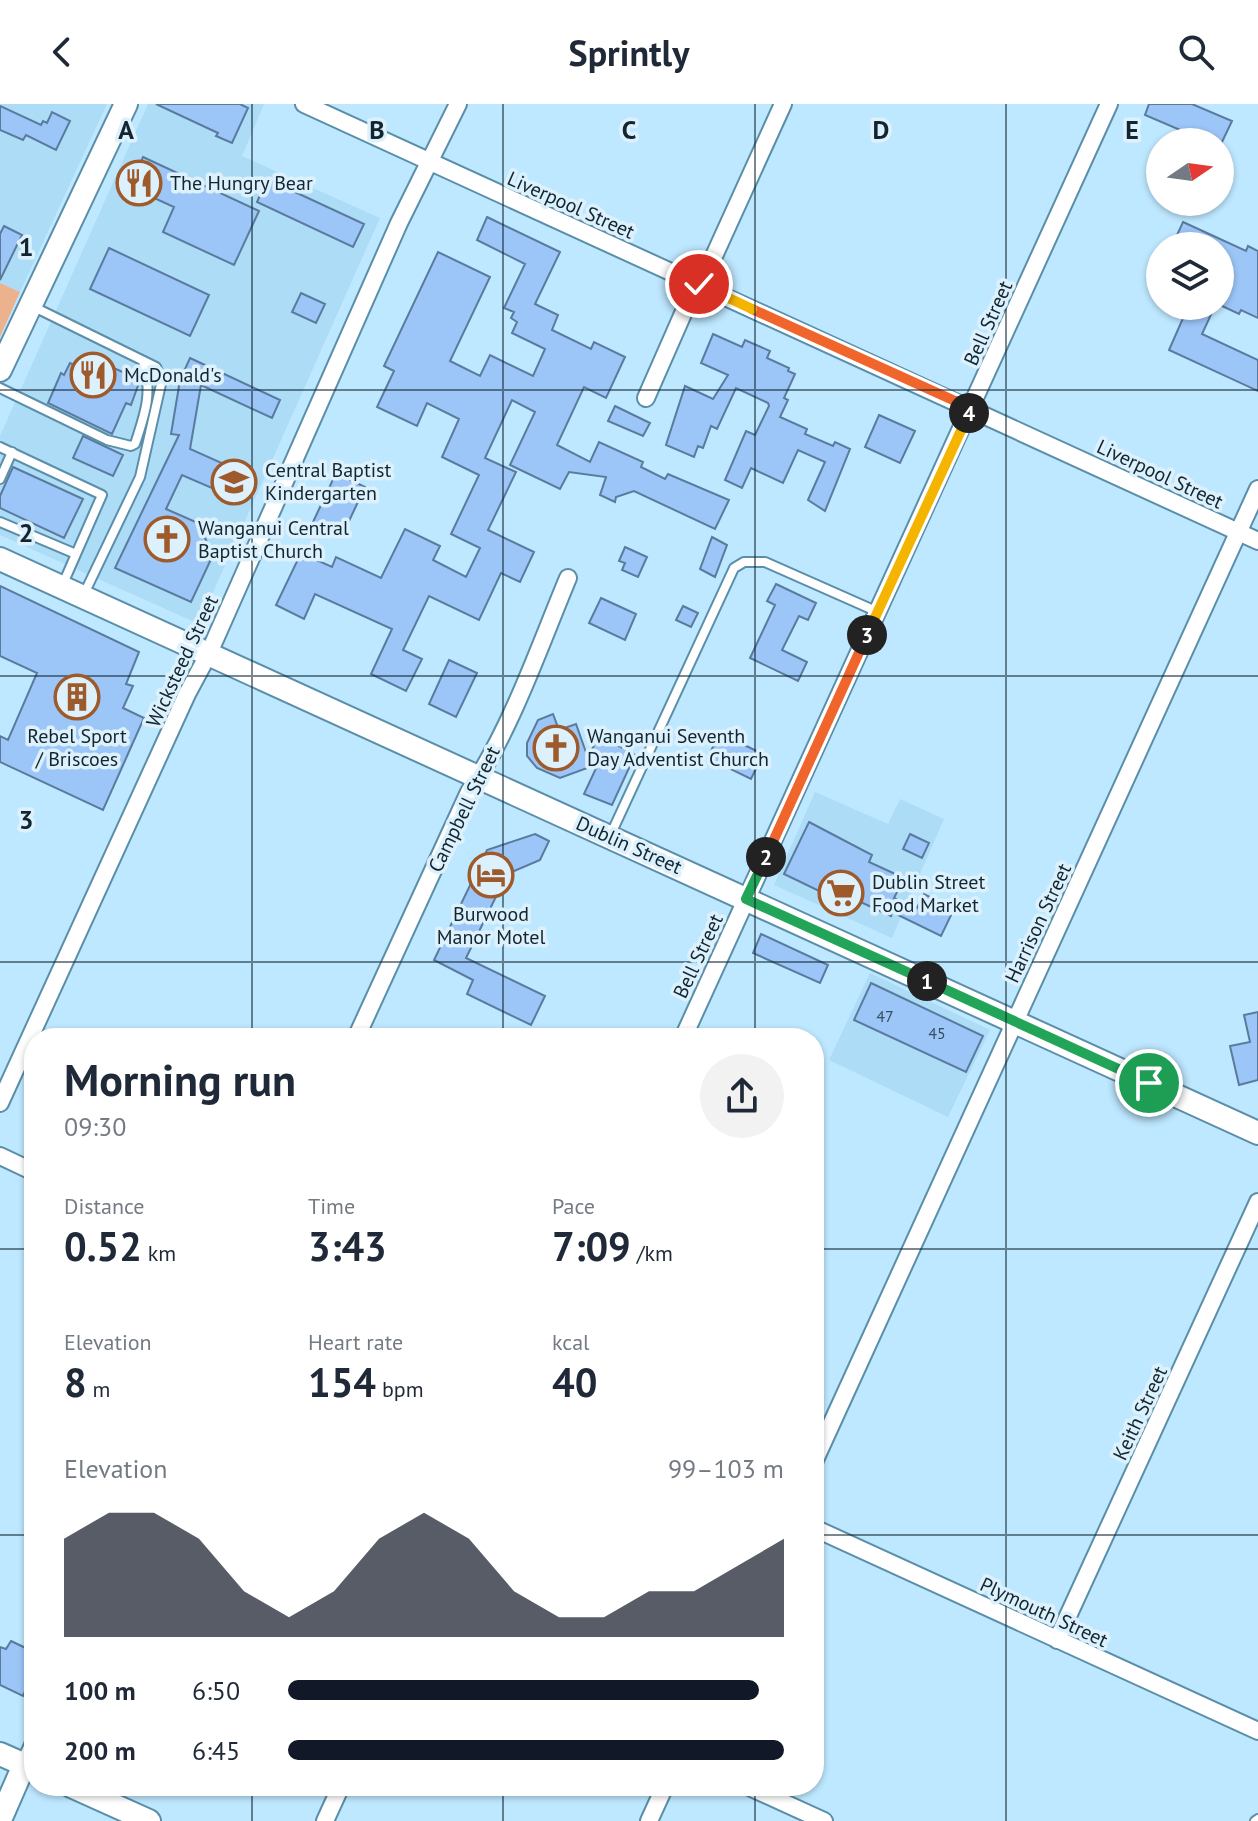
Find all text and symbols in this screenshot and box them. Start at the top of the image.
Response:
text: Sprintly [569,29,689,76]
icon: back [40,30,84,74]
icon: search [1174,30,1218,74]
text: A [118,113,134,146]
text: B [369,113,385,146]
text: C [622,113,636,146]
text: D [873,113,889,146]
text: E [1125,113,1139,146]
north arrow [1146,128,1234,216]
map controls [1146,128,1234,320]
restaurant icon: The Hungry Bear [115,159,163,207]
street label: Liverpool Street [503,165,639,245]
place label: The Hungry Bear [170,170,313,196]
text: 1 [19,230,33,263]
button: layers [1146,232,1234,320]
pin [665,250,733,318]
icon: check [677,262,721,306]
street label: Bell Street [958,276,1018,369]
restaurant icon: McDonald's [69,351,117,399]
place label: McDonald's [124,362,222,388]
pin: 4 [949,393,989,433]
text: 4 [963,399,975,427]
street label: Liverpool Street [1093,433,1228,515]
place label: Central Baptist Kindergarten [265,457,391,506]
school or university icon: Central Baptist Kindergarten [210,458,258,506]
church icon: Wanganui Central Baptist Church [143,515,191,563]
place label: Wanganui Central Baptist Church [198,515,349,564]
text: 2 [19,516,33,549]
street label: Wicksteed Street [140,591,224,731]
pin: 3 [847,615,887,655]
text: 3 [861,621,873,649]
building icon: Rebel Sport / Briscoes [53,673,101,721]
place label: Rebel Sport / Briscoes [27,723,127,772]
place label: Wanganui Seventh Day Adventist Church [587,723,769,772]
church icon: Wanganui Seventh Day Adventist Church [532,724,580,772]
street label: Campbell Street [422,741,506,876]
text: 3 [19,803,33,836]
street label: Dublin Street [572,810,686,880]
pin: 2 [746,837,786,877]
text: 2 [760,843,772,871]
hotel icon: Burwood Manor Motel [467,851,515,899]
street label: Harrison Street [999,859,1077,987]
supermarket icon: Dublin Street Food Market [817,869,865,917]
place label: Dublin Street Food Market [872,869,985,918]
place label: Burwood Manor Motel [437,901,545,950]
street label: Bell Street [667,910,729,1002]
pin: 1 [907,961,947,1001]
text: 1 [921,967,933,995]
house number: 47 [876,1006,894,1026]
house number: 45 [928,1023,946,1043]
pin [1115,1049,1183,1117]
text: Morning run [64,1051,296,1108]
button: share [700,1054,784,1138]
icon: arrive [1127,1061,1171,1105]
text: 09:30 [64,1110,126,1143]
text: Distance [64,1192,145,1220]
text: Time [308,1192,355,1220]
text: Pace [552,1192,595,1220]
text: 0.52 [64,1220,142,1272]
text: 3:43 [308,1220,387,1272]
text: 7:09 [552,1220,631,1272]
text: km [142,1239,176,1267]
text: /km [631,1239,673,1267]
text: Elevation [64,1328,152,1356]
text: Heart rate [308,1328,403,1356]
text: kcal [552,1328,590,1356]
text: 8 [64,1356,87,1408]
text: 154 [308,1356,376,1408]
text: 40 [552,1356,597,1408]
street label: Keith Street [1107,1362,1173,1464]
text: m [87,1375,110,1403]
text: bpm [376,1375,424,1403]
text: Elevation [64,1452,168,1485]
text: 99–103 m [668,1452,784,1485]
street label: Plymouth Street [976,1571,1112,1653]
text: 100 m [64,1674,136,1707]
text: 6:50 [192,1674,240,1707]
text: 200 m [64,1734,136,1767]
text: 6:45 [192,1734,240,1767]

